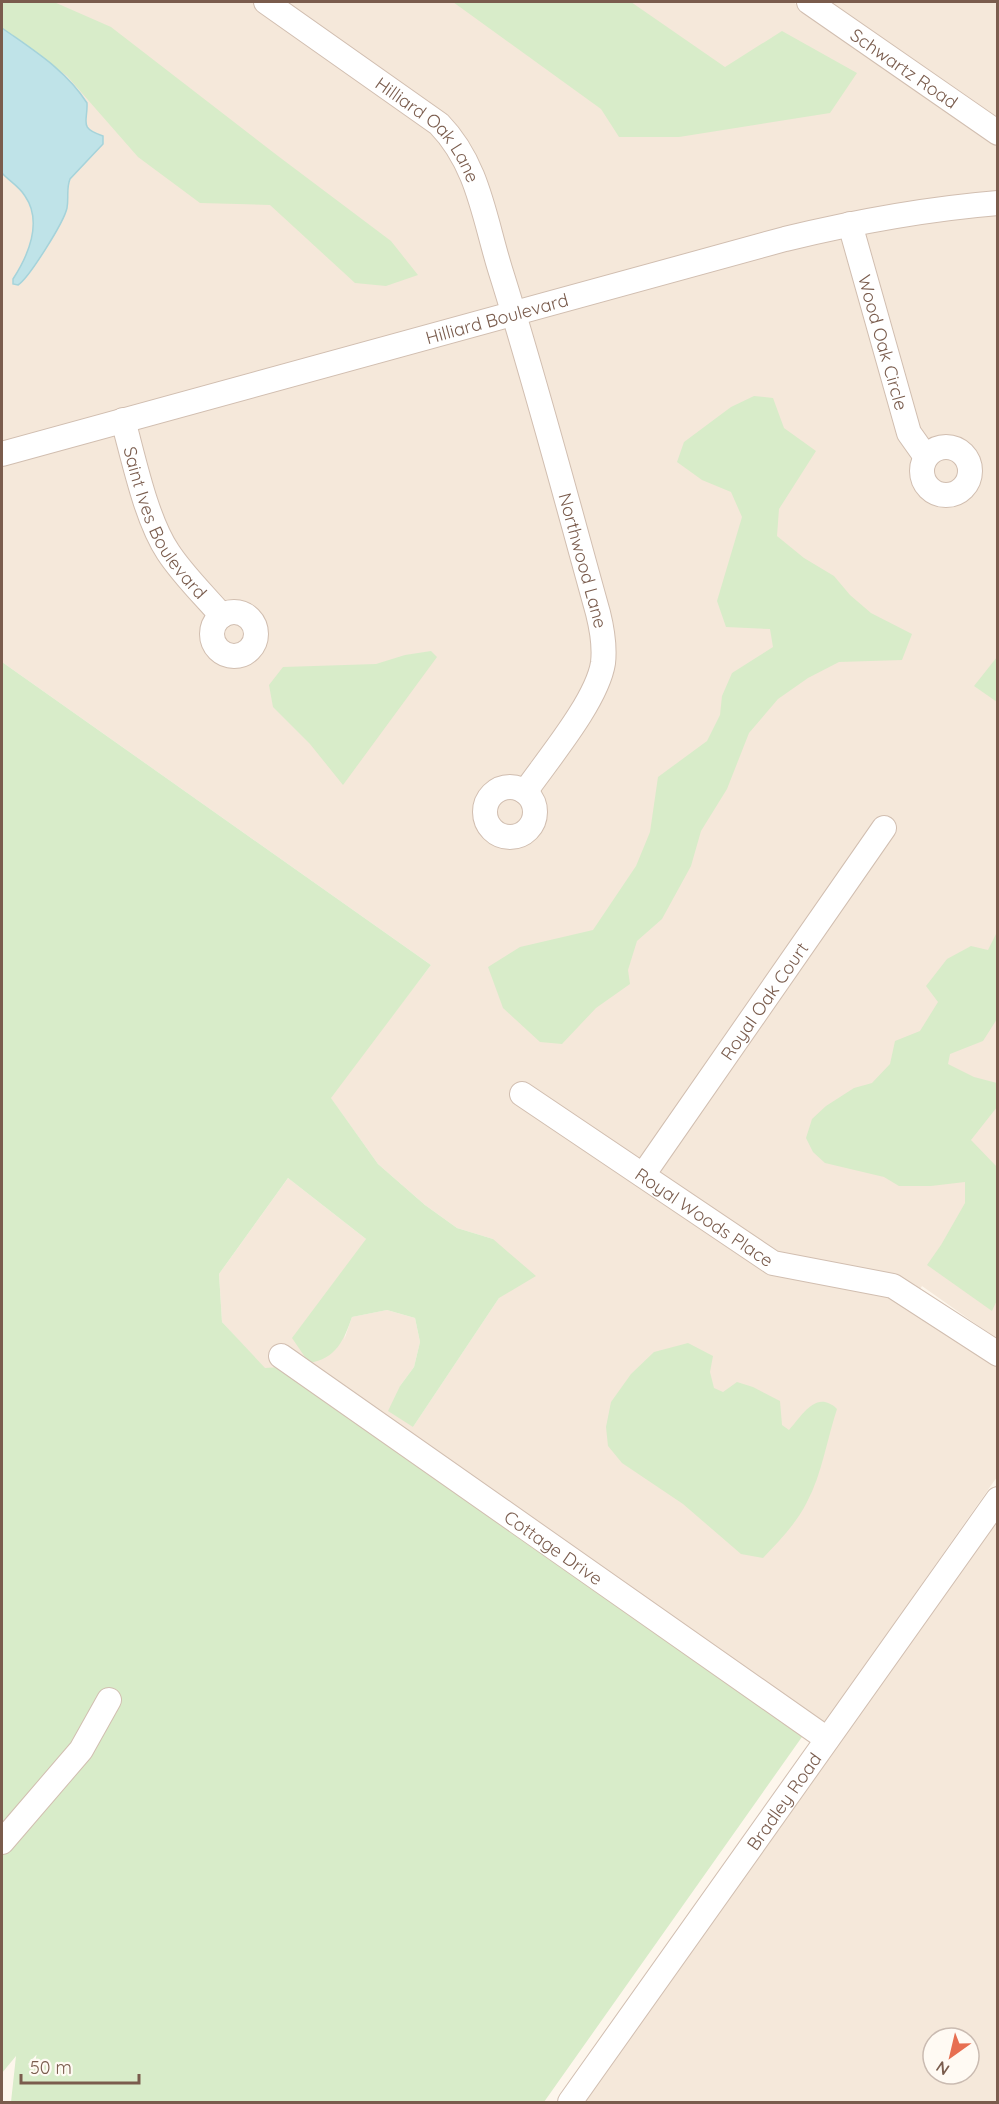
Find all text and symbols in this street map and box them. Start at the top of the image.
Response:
street label: Schwartz Road [846,23,962,113]
street label: Hilliard Oak Lane [371,71,485,186]
street label: Wood Oak Circle [853,272,913,413]
street label: Hilliard Boulevard [423,288,571,349]
street label: Saint Ives Boulevard [119,444,212,603]
street label: Northwood Lane [554,490,613,630]
street label: Royal Oak Court [715,938,813,1064]
street label: Royal Woods Place [631,1162,778,1272]
street label: Cottage Drive [500,1505,607,1590]
street label: Bradley Road [741,1748,826,1854]
north arrow [921,2026,981,2086]
scale bar [21,2047,140,2085]
text: 50 m [30,2056,72,2079]
text: N [932,2057,953,2080]

